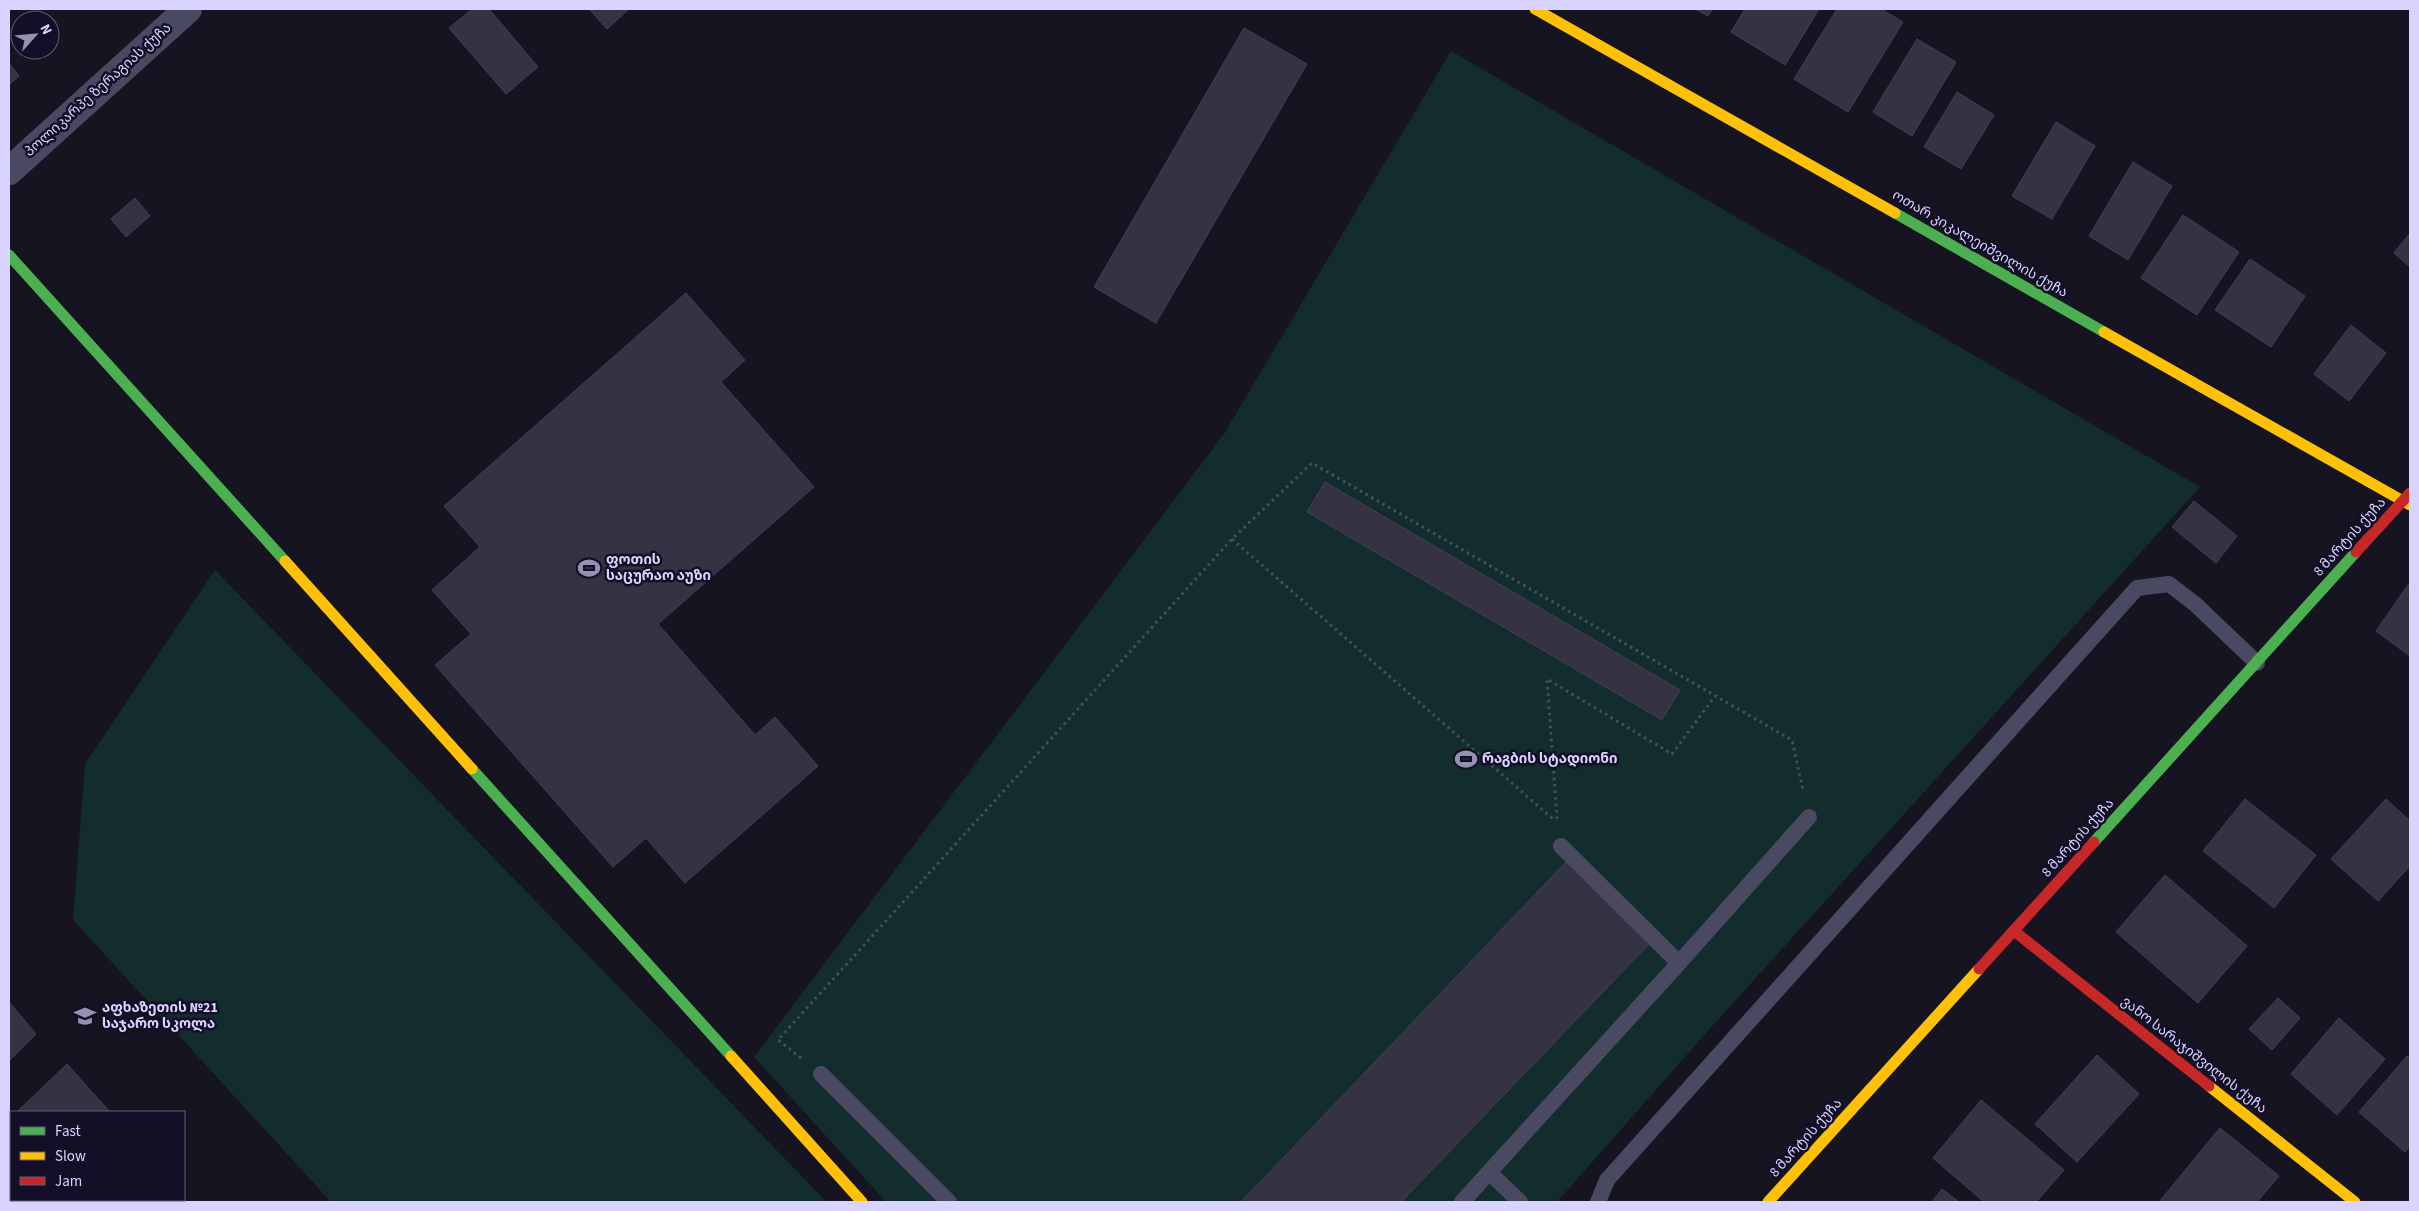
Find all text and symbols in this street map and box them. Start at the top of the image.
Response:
north arrow [10,10,60,60]
street label: პოლიკარპე ზერაგიას ქუჩა [20,19,176,161]
text: N [35,21,57,38]
street label: ოთარ კიკალეიშვილის ქუჩა [1889,185,2071,303]
street label: 8 მარტის ქუჩა [2309,493,2391,581]
place label: ფოთის საცურაო აუზი [606,550,711,586]
sports icon: ფოთის საცურაო აუზი [576,555,602,581]
sports icon: რაგბის სტადიონი [1453,746,1479,772]
place label: რაგბის სტადიონი [1482,749,1617,769]
street label: 8 მარტის ქუჩა [2037,794,2119,882]
street label: ვანო სარაჯიშვილის ქუჩა [2117,992,2271,1118]
place label: აფხაზეთის №21 საჯარო სკოლა [102,998,218,1034]
school or university icon: აფხაზეთის №21 საჯარო სკოლა [72,1003,98,1029]
street label: 8 მარტის ქუჩა [1765,1094,1847,1182]
legend [10,1111,185,1201]
text: Fast [55,1121,81,1142]
text: Slow [55,1146,86,1167]
text: Jam [55,1171,82,1192]

